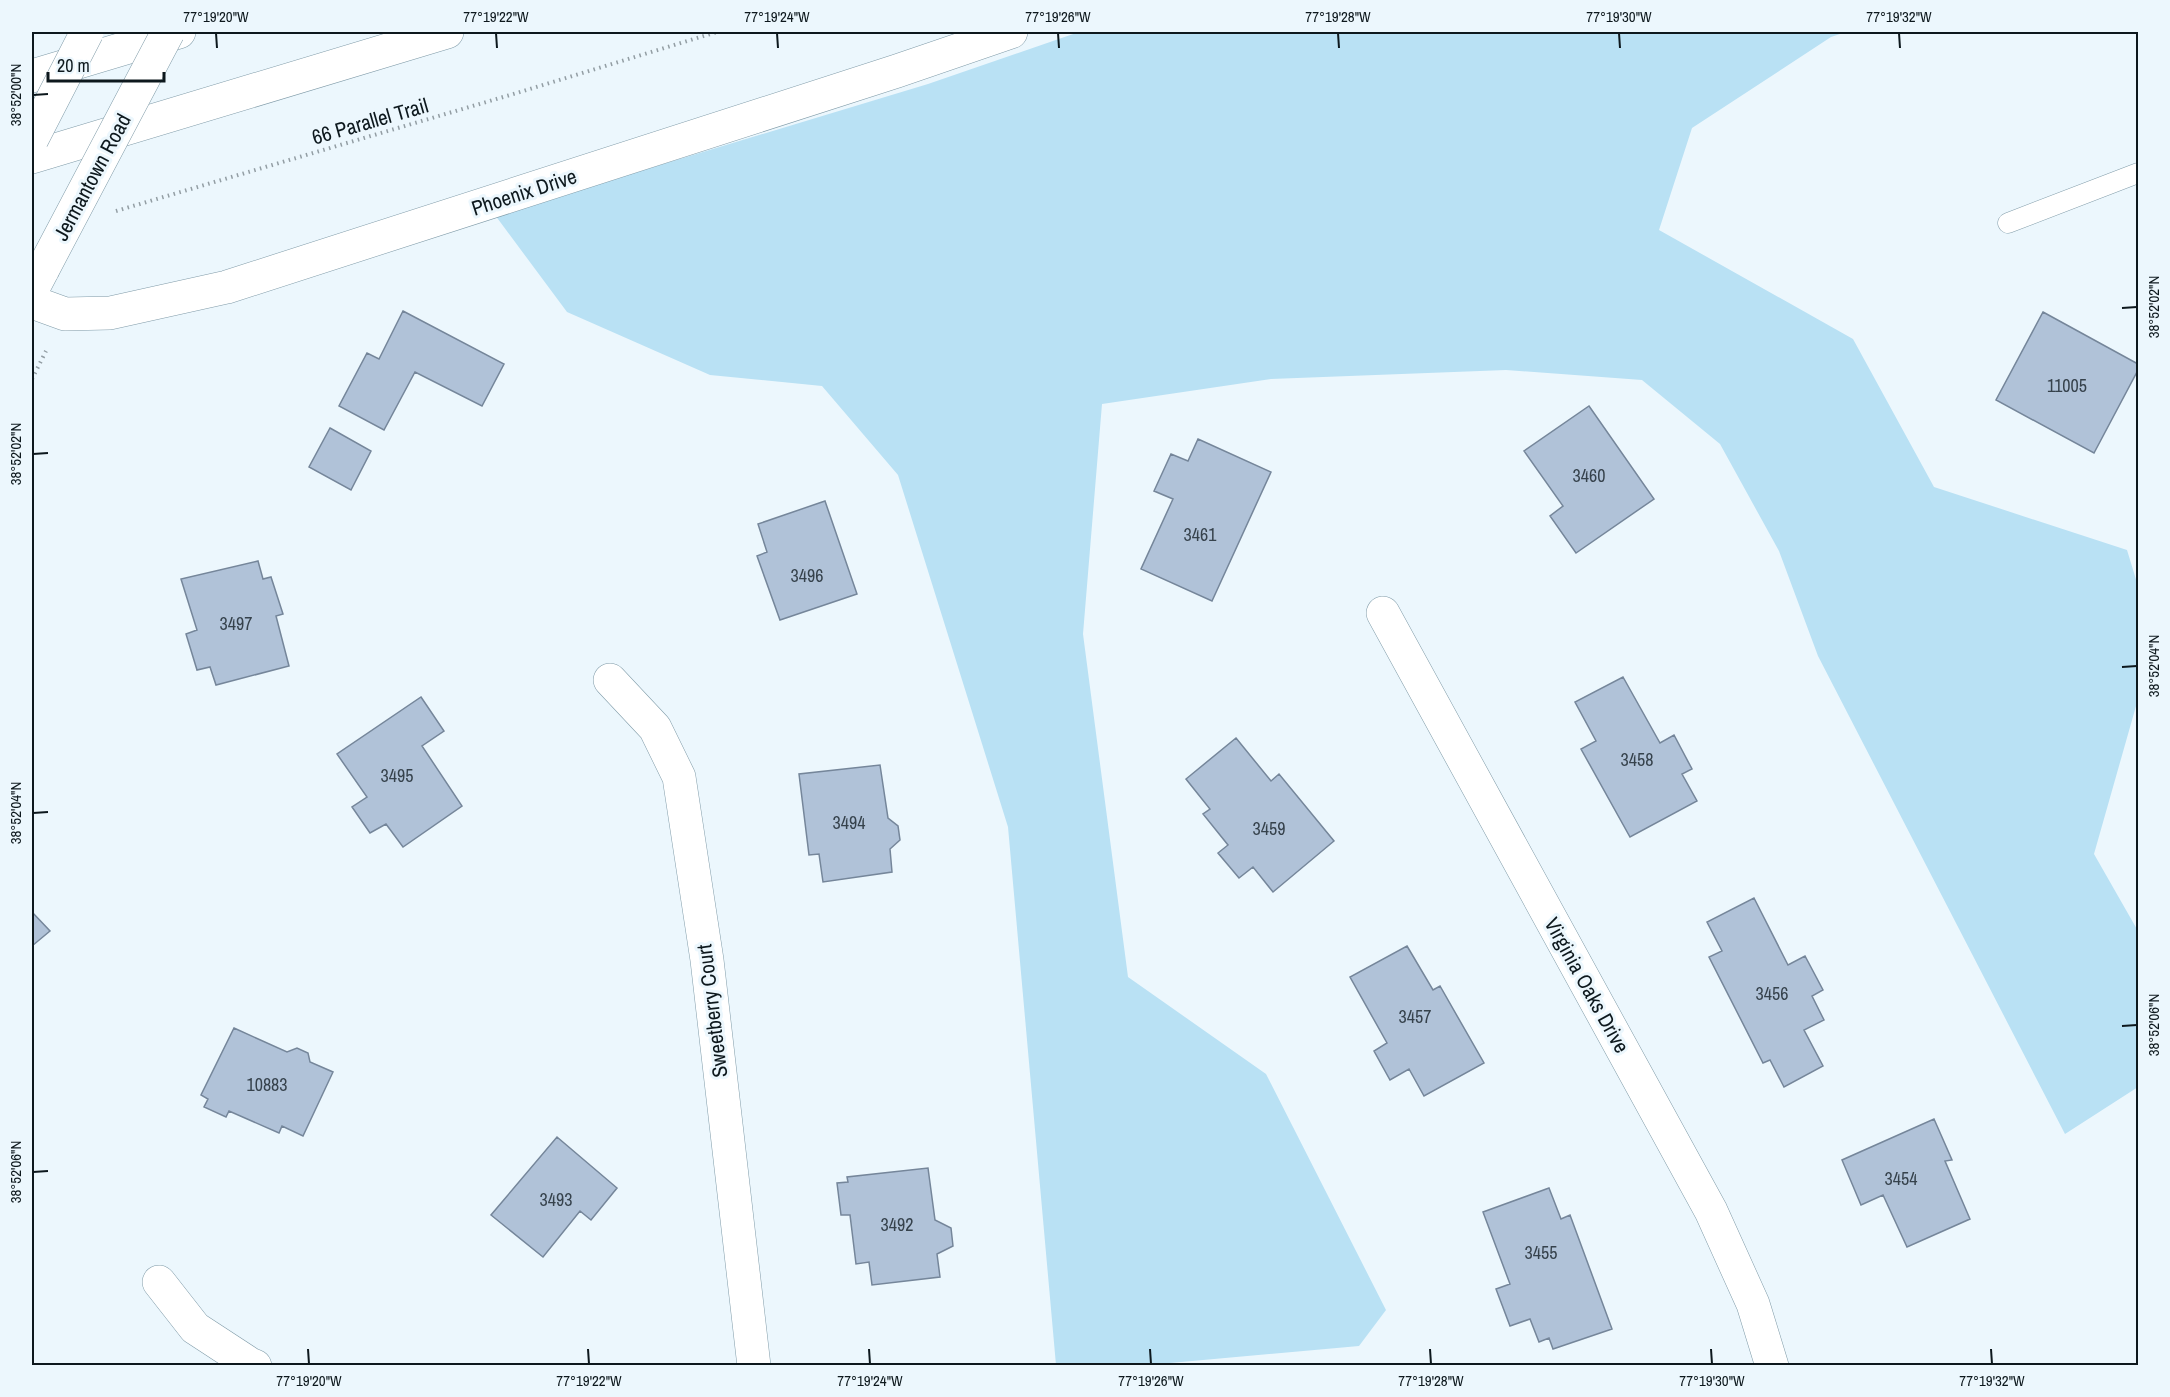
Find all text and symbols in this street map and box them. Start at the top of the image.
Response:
text: 77°19'20"W [183,6,249,27]
text: 77°19'22"W [463,6,529,27]
text: 77°19'24"W [744,6,810,27]
text: 77°19'26"W [1025,6,1091,27]
text: 77°19'28"W [1305,6,1371,27]
text: 77°19'30"W [1586,6,1652,27]
text: 77°19'32"W [1866,6,1932,27]
scale bar [48,45,164,83]
text: 20 m [57,53,90,78]
text: 38°52'00"N [5,64,26,126]
street label: 66 Parallel Trail [308,91,432,151]
street label: Jermantown Road [46,109,138,245]
street label: Phoenix Drive [468,161,580,223]
text: 38°52'02"N [2143,276,2164,338]
house number: 11005 [2047,373,2087,398]
text: 38°52'02"N [5,423,26,485]
house number: 3460 [1573,463,1605,488]
house number: 3461 [1184,522,1217,547]
house number: 3496 [791,563,823,588]
house number: 3497 [220,611,252,636]
text: 38°52'04"N [2143,635,2164,697]
house number: 3458 [1621,747,1653,772]
house number: 3495 [381,763,413,788]
text: 38°52'04"N [5,782,26,844]
house number: 3494 [833,810,865,835]
house number: 3459 [1253,816,1285,841]
street label: Virginia Oaks Drive [1538,912,1636,1058]
street label: Sweetberry Court [689,943,735,1079]
house number: 3456 [1756,981,1788,1006]
text: 38°52'06"N [2143,994,2164,1056]
house number: 3457 [1399,1004,1431,1029]
house number: 10883 [246,1072,288,1097]
text: 38°52'06"N [5,1141,26,1203]
house number: 3454 [1885,1166,1917,1191]
house number: 3493 [540,1187,572,1212]
house number: 3492 [881,1212,913,1237]
house number: 3455 [1525,1240,1557,1265]
text: 77°19'20"W [276,1370,342,1391]
text: 77°19'22"W [556,1370,622,1391]
text: 77°19'24"W [837,1370,903,1391]
text: 77°19'26"W [1118,1370,1184,1391]
text: 77°19'28"W [1398,1370,1464,1391]
text: 77°19'30"W [1679,1370,1745,1391]
text: 77°19'32"W [1959,1370,2025,1391]

